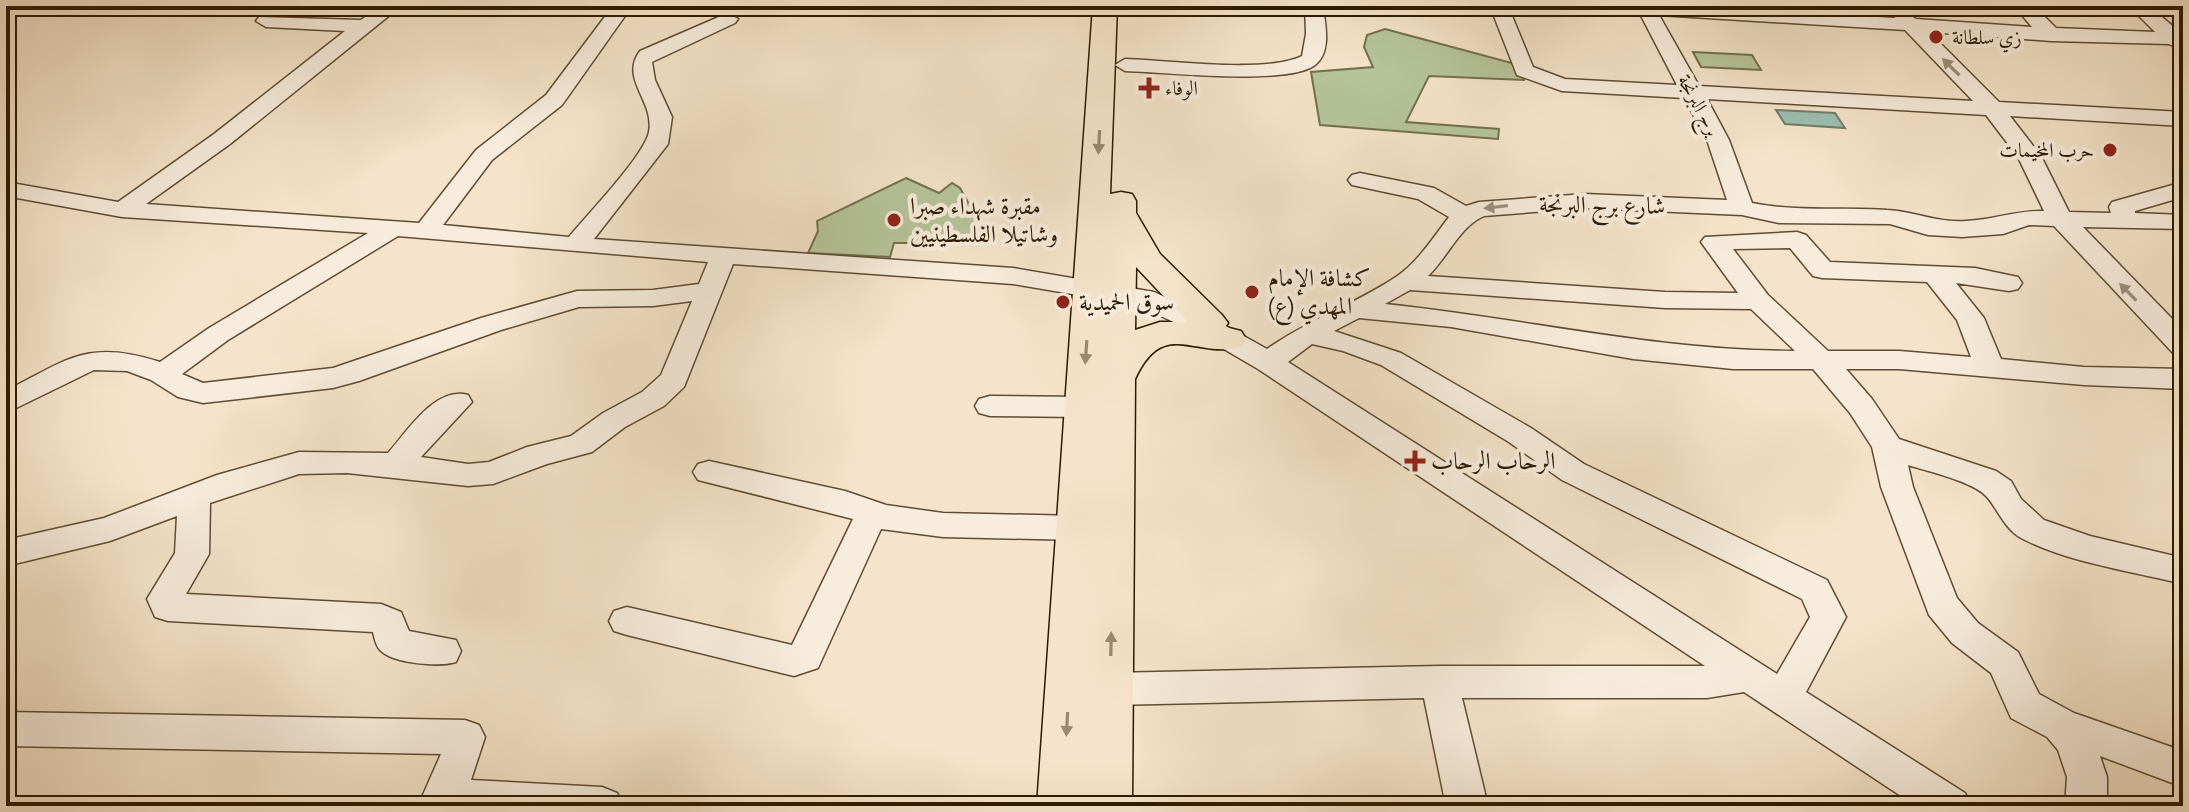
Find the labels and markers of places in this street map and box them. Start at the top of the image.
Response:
place label: زي سلطانة [1952,25,2022,53]
marker: زي سلطانة [1927,28,1945,46]
place label: الوفاء [1165,76,1198,101]
marker: الوفاء [1140,79,1158,97]
place label: حرب المخيمات [1999,138,2094,163]
marker: حرب المخيمات [2101,141,2119,159]
place label: مقبرة شهداء صبرا وشاتيلا الفلسطينيين [910,191,1058,249]
marker: مقبرة شهداء صبرا وشاتيلا الفلسطينيين [885,211,903,229]
place label: كشافة الإمام المهدي (ع) [1268,263,1371,326]
marker: كشافة الإمام المهدي (ع) [1243,283,1261,301]
place label: سوق الحمیدیة [1079,287,1174,317]
marker: سوق الحمیدیة [1054,293,1072,311]
place label: الرحاب الرحاب [1431,446,1556,476]
marker: الرحاب الرحاب [1406,452,1424,470]

